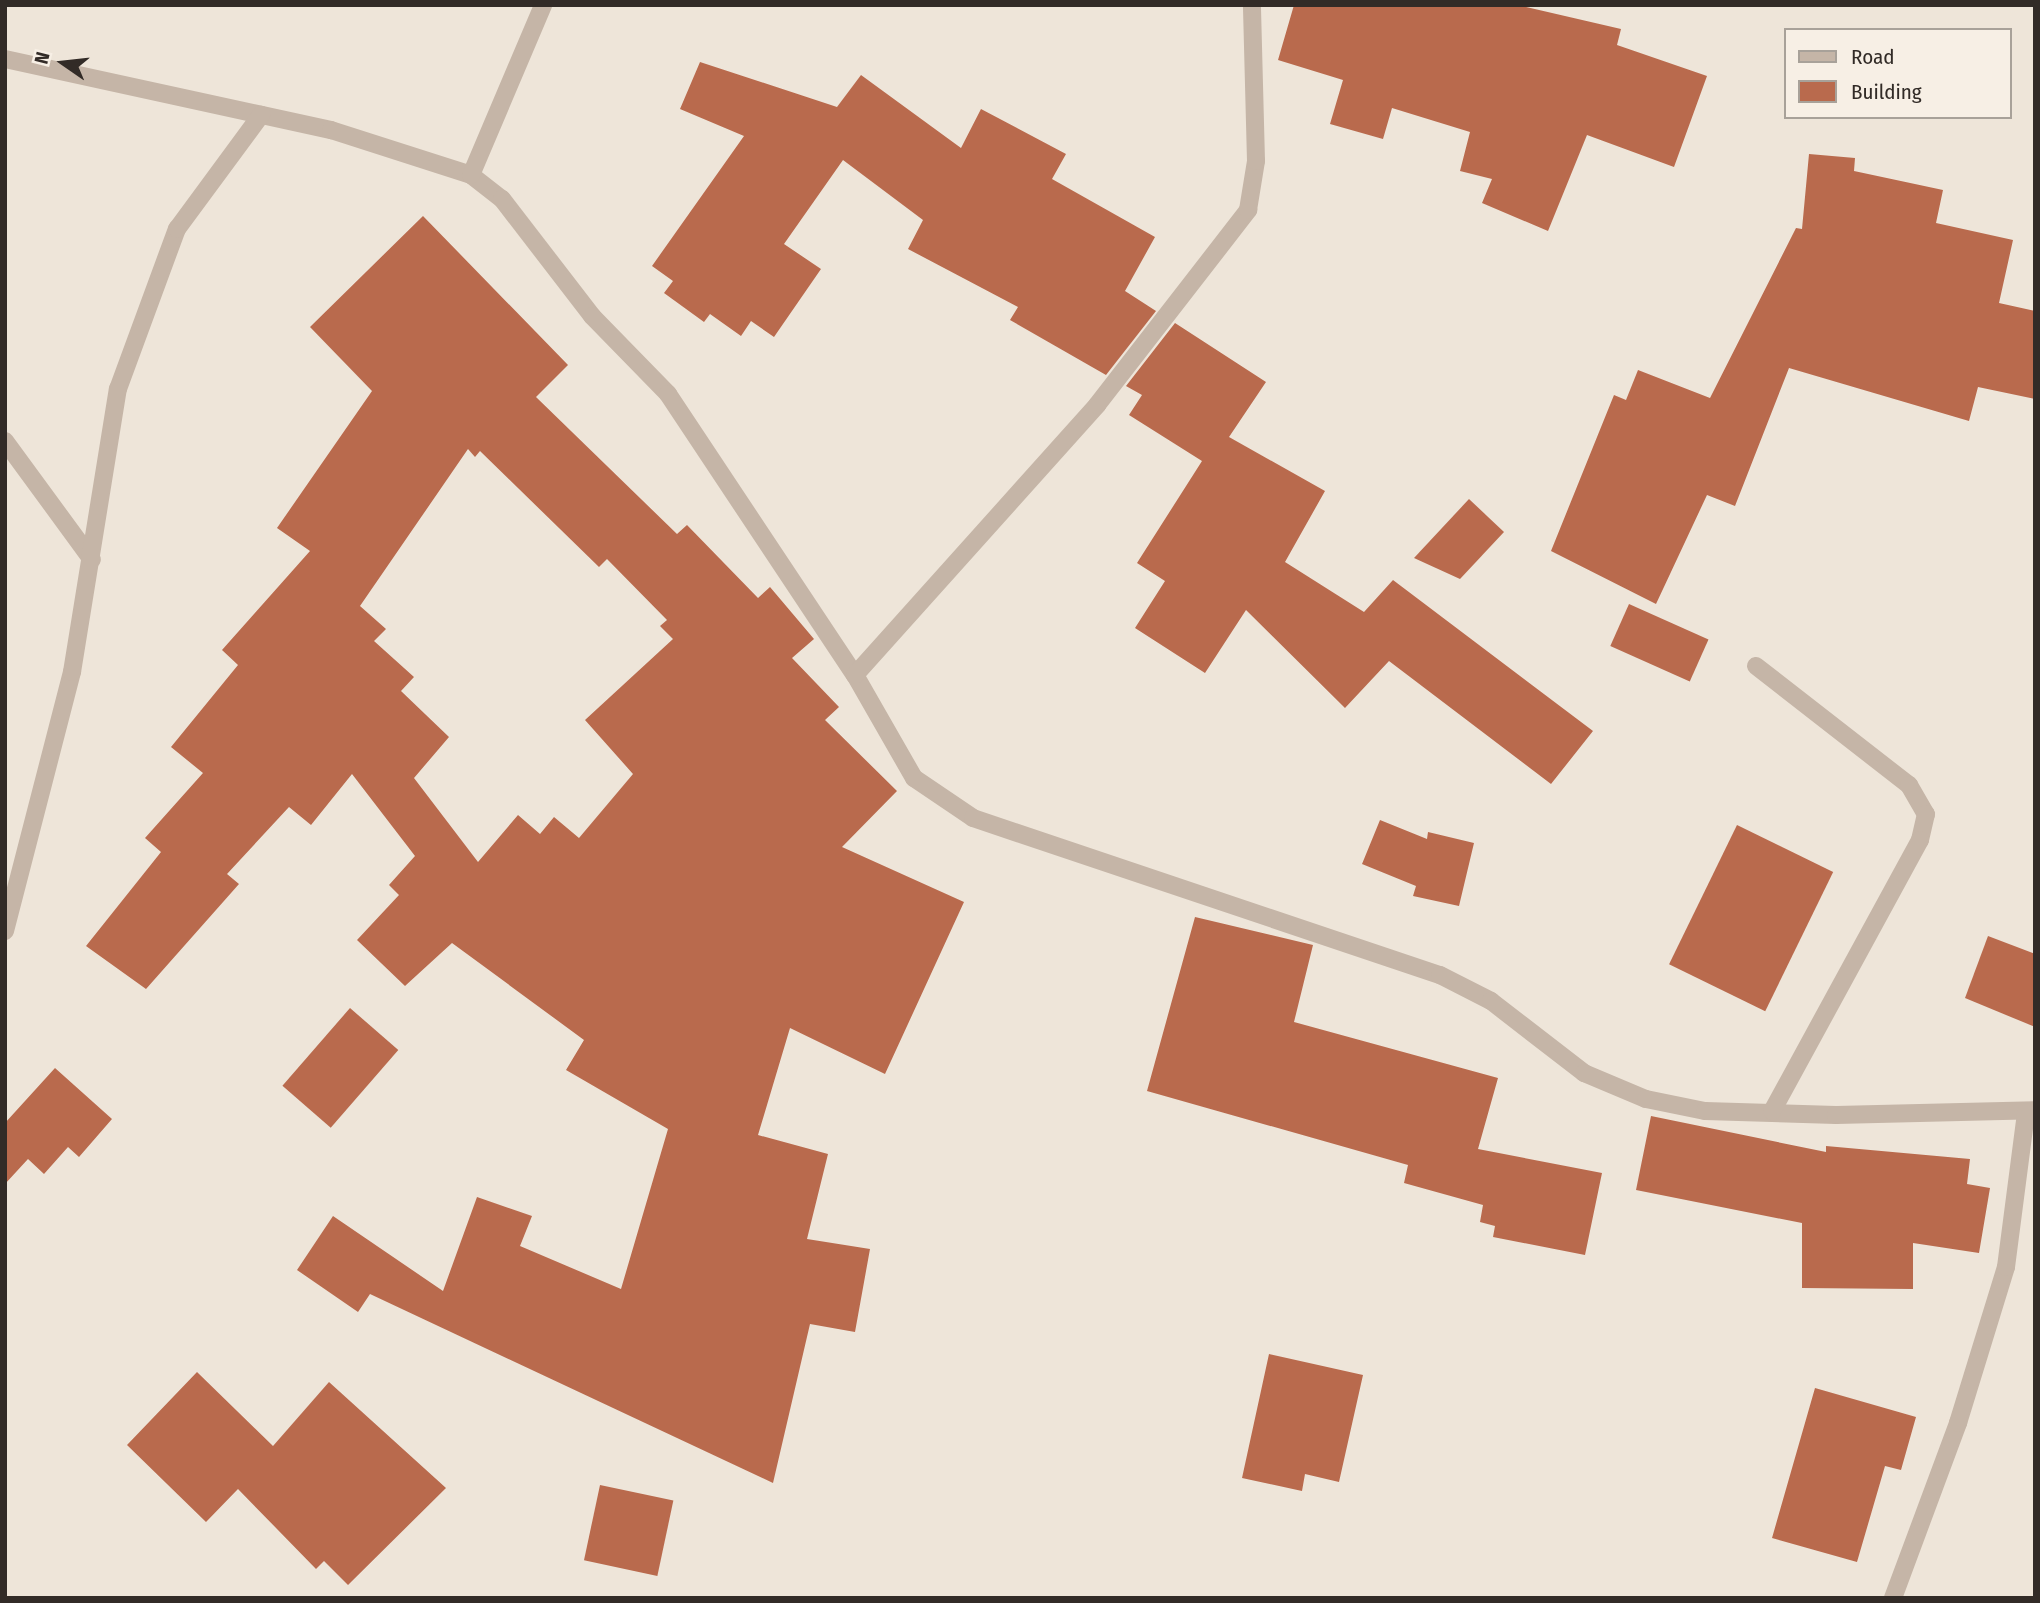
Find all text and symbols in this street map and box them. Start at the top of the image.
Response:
north arrow [28,28,98,98]
legend [1784,28,2012,119]
text: Road [1851,44,1895,70]
text: N [30,49,55,66]
text: Building [1851,79,1922,105]

